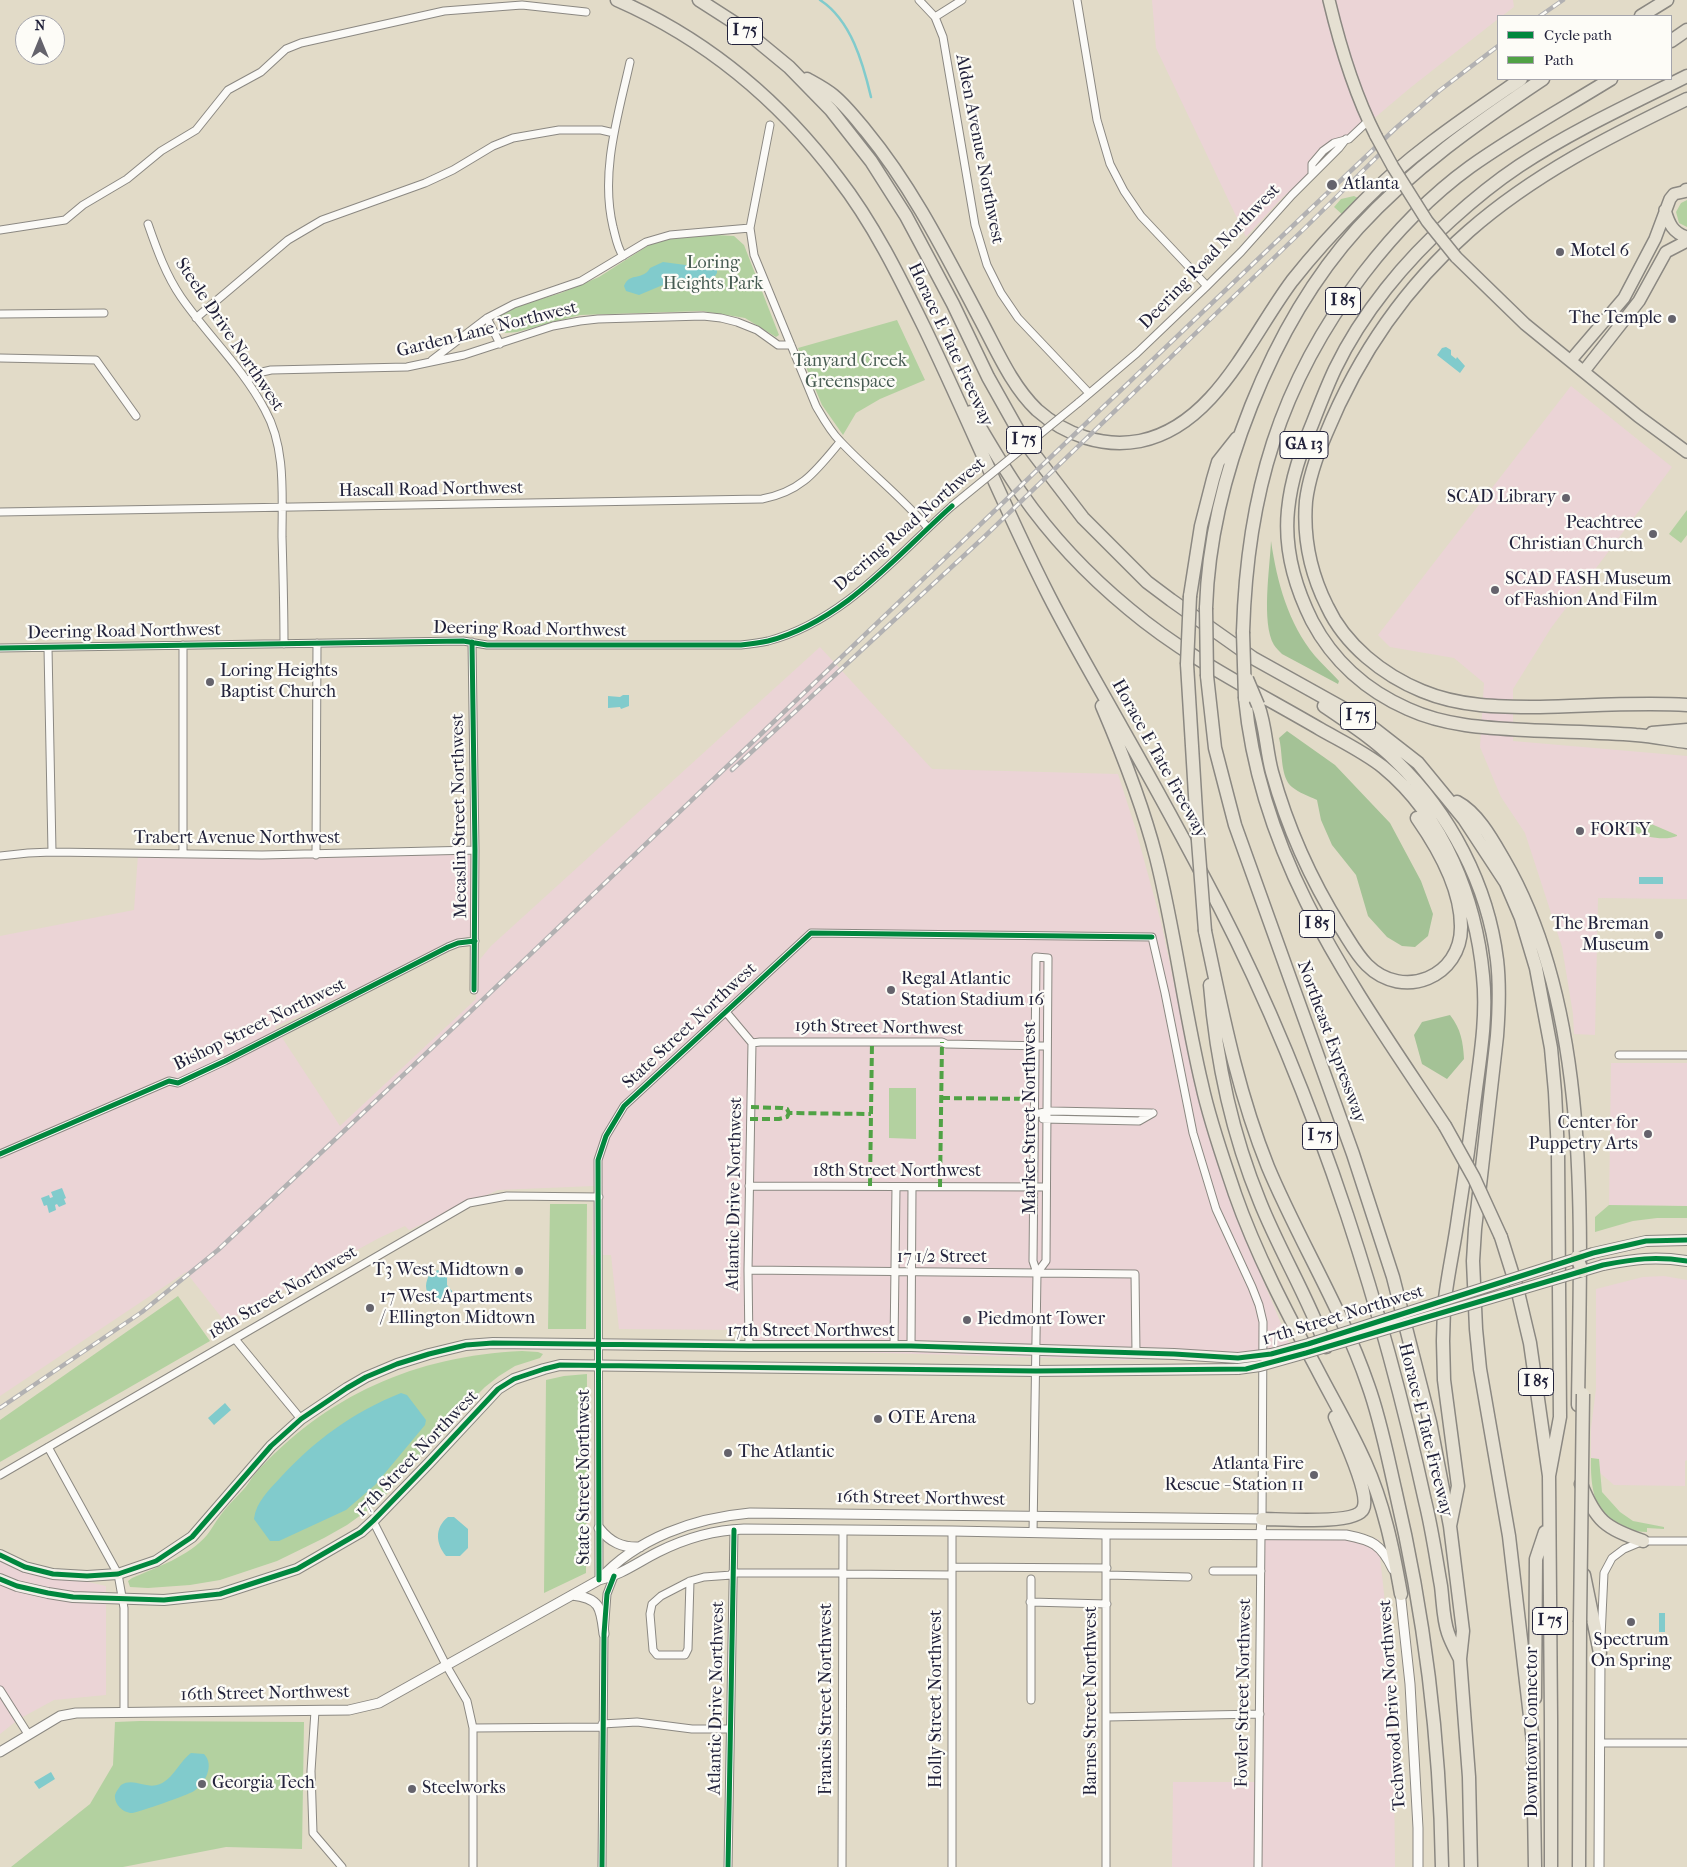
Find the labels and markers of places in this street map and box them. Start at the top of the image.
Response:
place label: Atlanta [1343,174,1399,196]
marker: Atlanta [1325,178,1339,192]
place label: Motel 6 [1570,241,1629,263]
marker: Motel 6 [1554,246,1566,258]
place label: The Temple [1569,308,1662,330]
marker: The Temple [1666,313,1678,325]
place label: SCAD Library [1447,487,1556,509]
marker: SCAD Library [1560,492,1572,504]
place label: Peachtree Christian Church [1509,513,1643,556]
marker: Peachtree Christian Church [1647,528,1659,540]
place label: SCAD FASH Museum of Fashion And Film [1505,569,1671,612]
marker: SCAD FASH Museum of Fashion And Film [1489,584,1501,596]
place label: Loring Heights Baptist Church [220,661,338,704]
marker: Loring Heights Baptist Church [204,676,216,688]
place label: FORTY [1590,820,1651,842]
marker: FORTY [1574,825,1586,837]
place label: The Breman Museum [1552,914,1649,956]
marker: The Breman Museum [1653,929,1665,941]
place label: Regal Atlantic Station Stadium 16 [901,969,1044,1012]
marker: Regal Atlantic Station Stadium 16 [885,984,897,996]
place label: Center for Puppetry Arts [1529,1113,1638,1156]
marker: Center for Puppetry Arts [1642,1128,1654,1140]
place label: T3 West Midtown [373,1260,509,1282]
marker: T3 West Midtown [513,1265,525,1277]
place label: 17 West Apartments / Ellington Midtown [380,1287,535,1330]
marker: 17 West Apartments / Ellington Midtown [364,1302,376,1314]
place label: Piedmont Tower [977,1309,1105,1331]
marker: Piedmont Tower [961,1314,973,1326]
place label: OTE Arena [888,1408,976,1430]
marker: OTE Arena [872,1413,884,1425]
place label: The Atlantic [738,1442,834,1464]
marker: The Atlantic [722,1447,734,1459]
place label: Atlanta Fire Rescue - Station 11 [1164,1454,1304,1496]
marker: Atlanta Fire Rescue - Station 11 [1308,1469,1320,1481]
marker: Spectrum On Spring [1625,1616,1637,1628]
place label: Spectrum On Spring [1591,1630,1671,1672]
place label: Georgia Tech [212,1773,315,1795]
marker: Georgia Tech [196,1778,208,1790]
place label: Steelworks [422,1778,506,1800]
marker: Steelworks [406,1783,418,1795]

